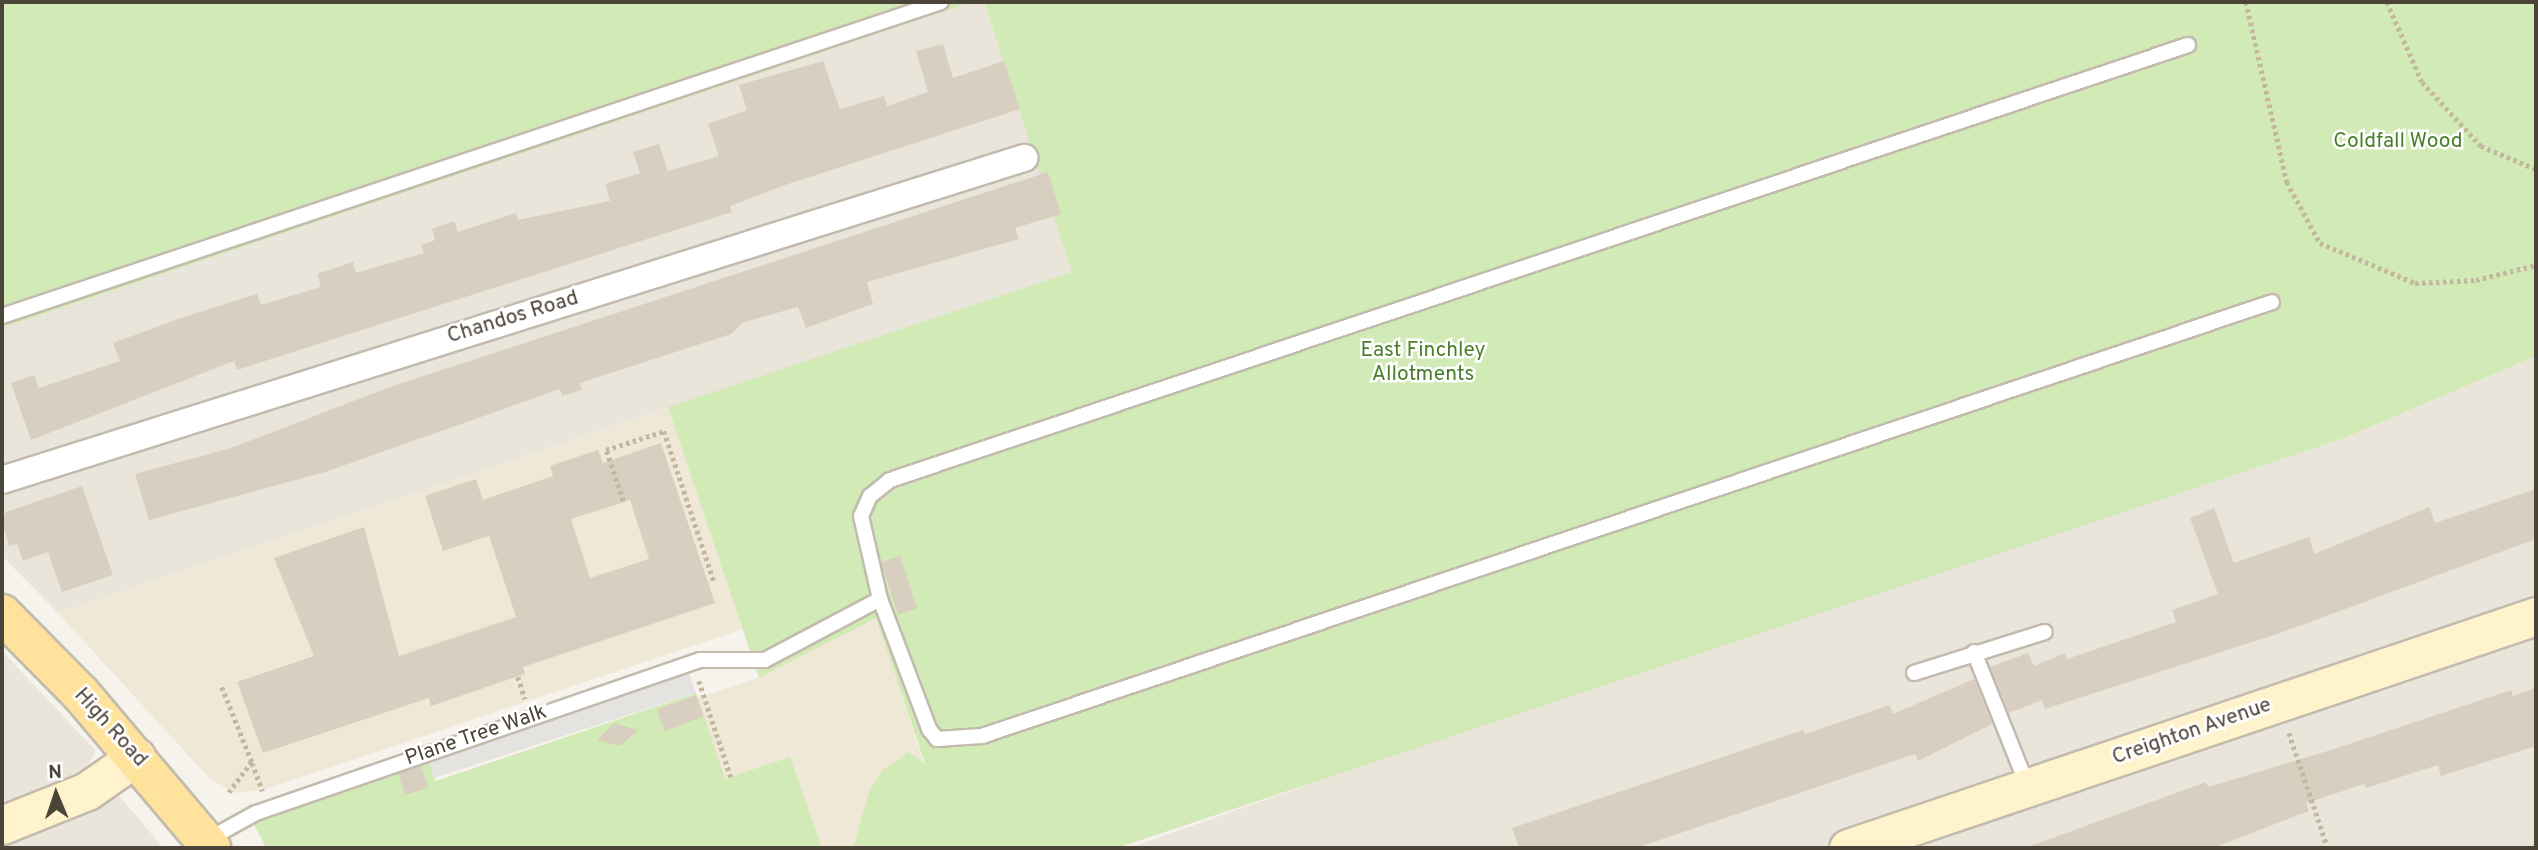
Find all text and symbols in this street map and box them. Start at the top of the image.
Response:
park label: Coldfall Wood [2333,129,2463,155]
street label: Chandos Road [444,286,582,350]
park label: East Finchley Allotments [1360,338,1486,388]
street label: High Road [68,683,152,773]
street label: Creighton Avenue [2109,693,2275,771]
street label: Plane Tree Walk [401,700,551,772]
north arrow [21,759,91,829]
text: N [48,761,63,785]

